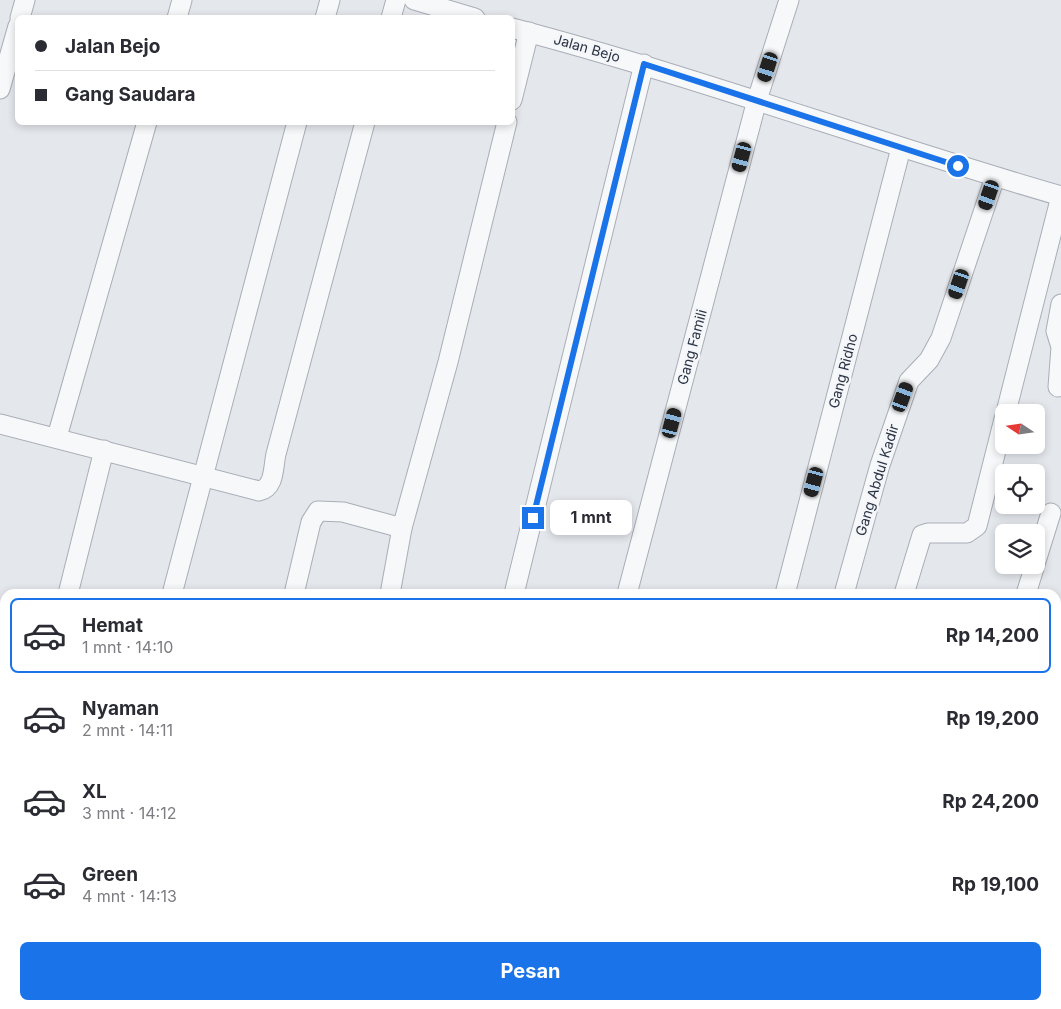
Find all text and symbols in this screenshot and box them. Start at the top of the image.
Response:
street label: Jalan Bejo [552,30,622,65]
text: Jalan Bejo [65,35,160,58]
car [756,50,779,84]
text: Gang Saudara [65,83,195,106]
car [730,141,753,173]
route start [947,155,969,177]
car [977,178,1000,212]
car [947,267,970,301]
street label: Gang Famili [673,307,710,386]
street label: Gang Ridho [824,332,861,410]
car [890,380,915,414]
north arrow [995,404,1045,454]
map controls [995,404,1045,574]
car [660,407,683,439]
street label: Gang Abdul Kadir [851,422,902,538]
button: locate [995,464,1045,514]
car [802,466,825,498]
callout: 1 mnt [550,500,633,536]
route end [522,507,544,529]
text: 1 mnt [570,507,612,527]
button: layers [995,524,1045,574]
icon: car [22,613,67,658]
text: Hemat [82,614,143,637]
text: Rp 14,200 [946,624,1039,647]
text: 1 mnt · 14:10 [82,637,173,657]
icon: car [22,696,67,741]
text: Nyaman [82,697,159,720]
text: Rp 19,200 [946,707,1039,730]
text: 2 mnt · 14:11 [82,720,173,740]
icon: car [22,779,67,824]
text: XL [82,780,107,803]
text: Rp 24,200 [942,790,1039,813]
text: 3 mnt · 14:12 [82,803,176,823]
icon: car [22,862,67,907]
text: Green [82,863,138,886]
text: Rp 19,100 [952,873,1039,896]
text: 4 mnt · 14:13 [82,886,177,906]
button: Pesan [20,942,1041,1000]

